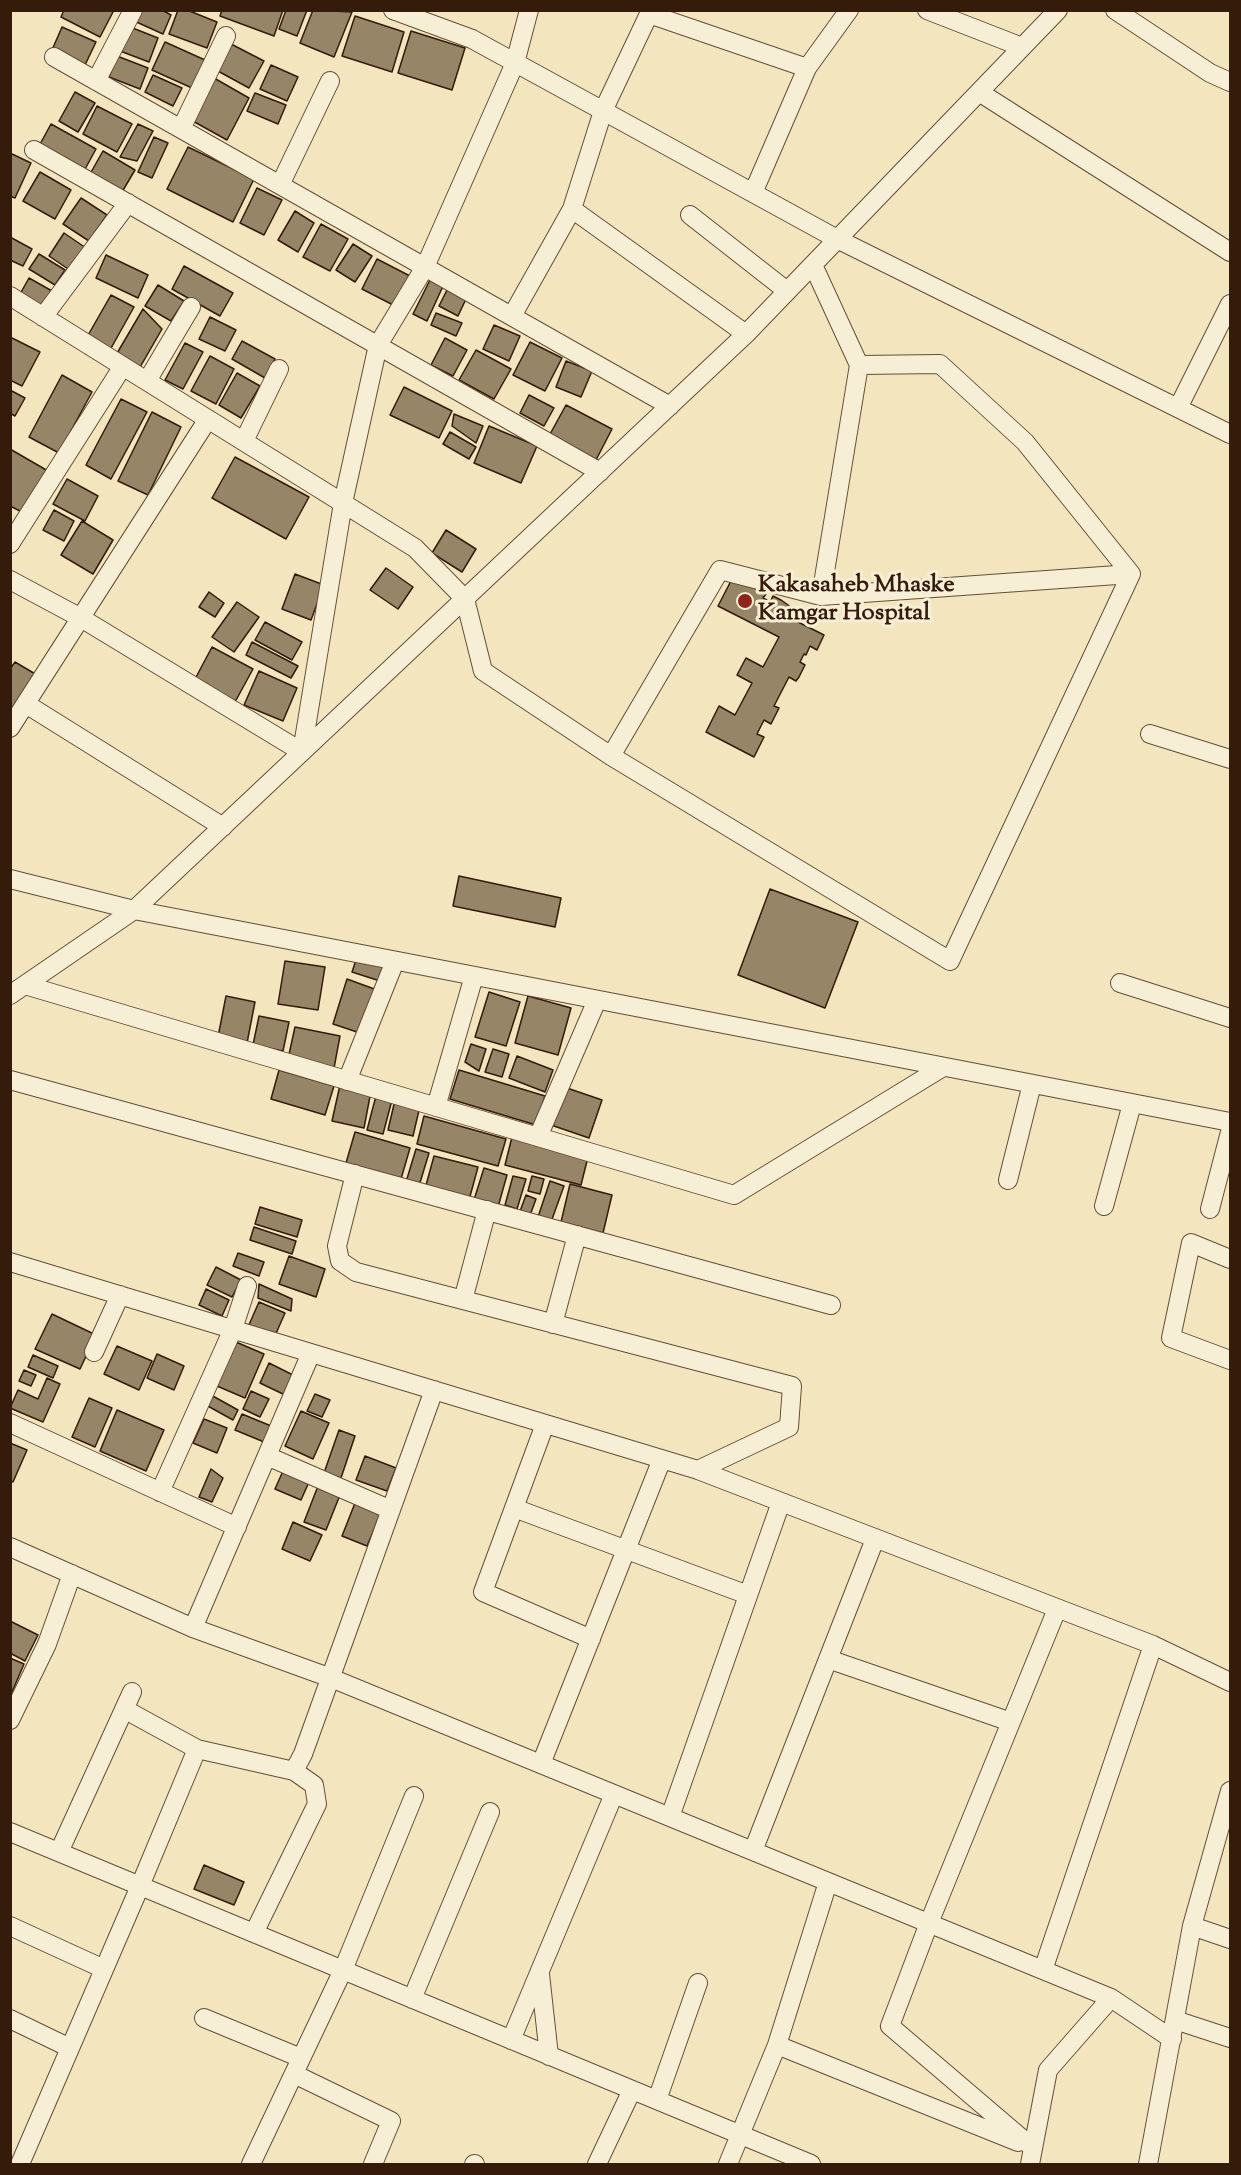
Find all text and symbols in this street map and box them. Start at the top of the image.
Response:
place label: Kakasaheb Mhaske Kamgar Hospital [758,573,955,629]
marker: Kakasaheb Mhaske Kamgar Hospital [736,592,754,610]

